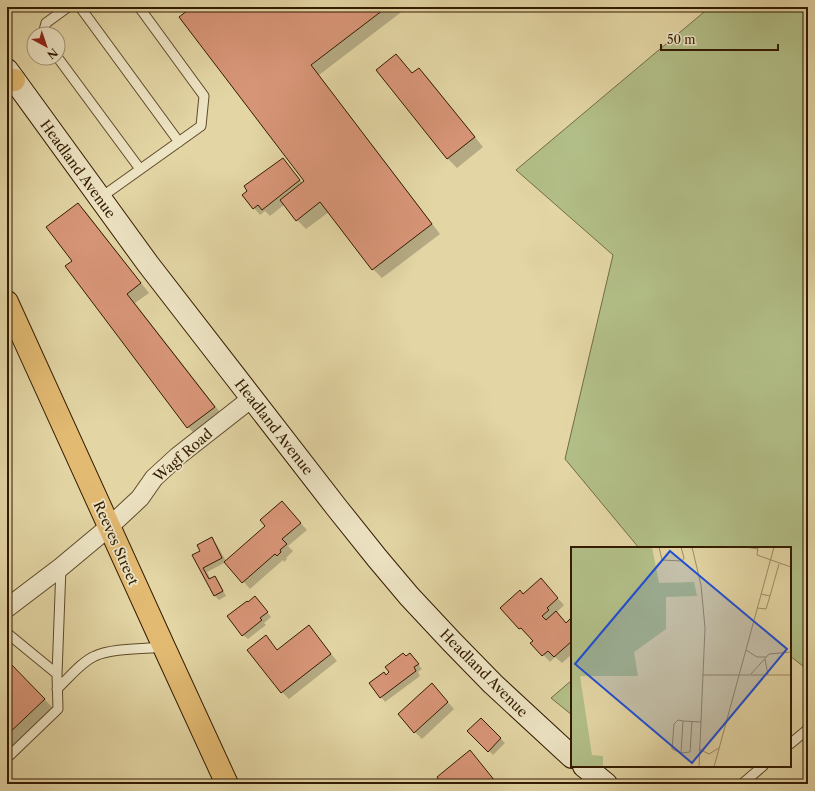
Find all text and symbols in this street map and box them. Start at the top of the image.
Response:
north arrow [26,26,66,66]
scale bar [661,26,778,52]
text: 50 m [667,32,696,47]
text: N [44,45,61,62]
street label: Headland Avenue [36,116,120,222]
street label: Headland Avenue [231,375,317,479]
street label: Wagf Road [149,424,217,486]
street label: Reeves Street [89,498,143,588]
inset map [571,547,791,767]
street label: Headland Avenue [436,625,532,721]

